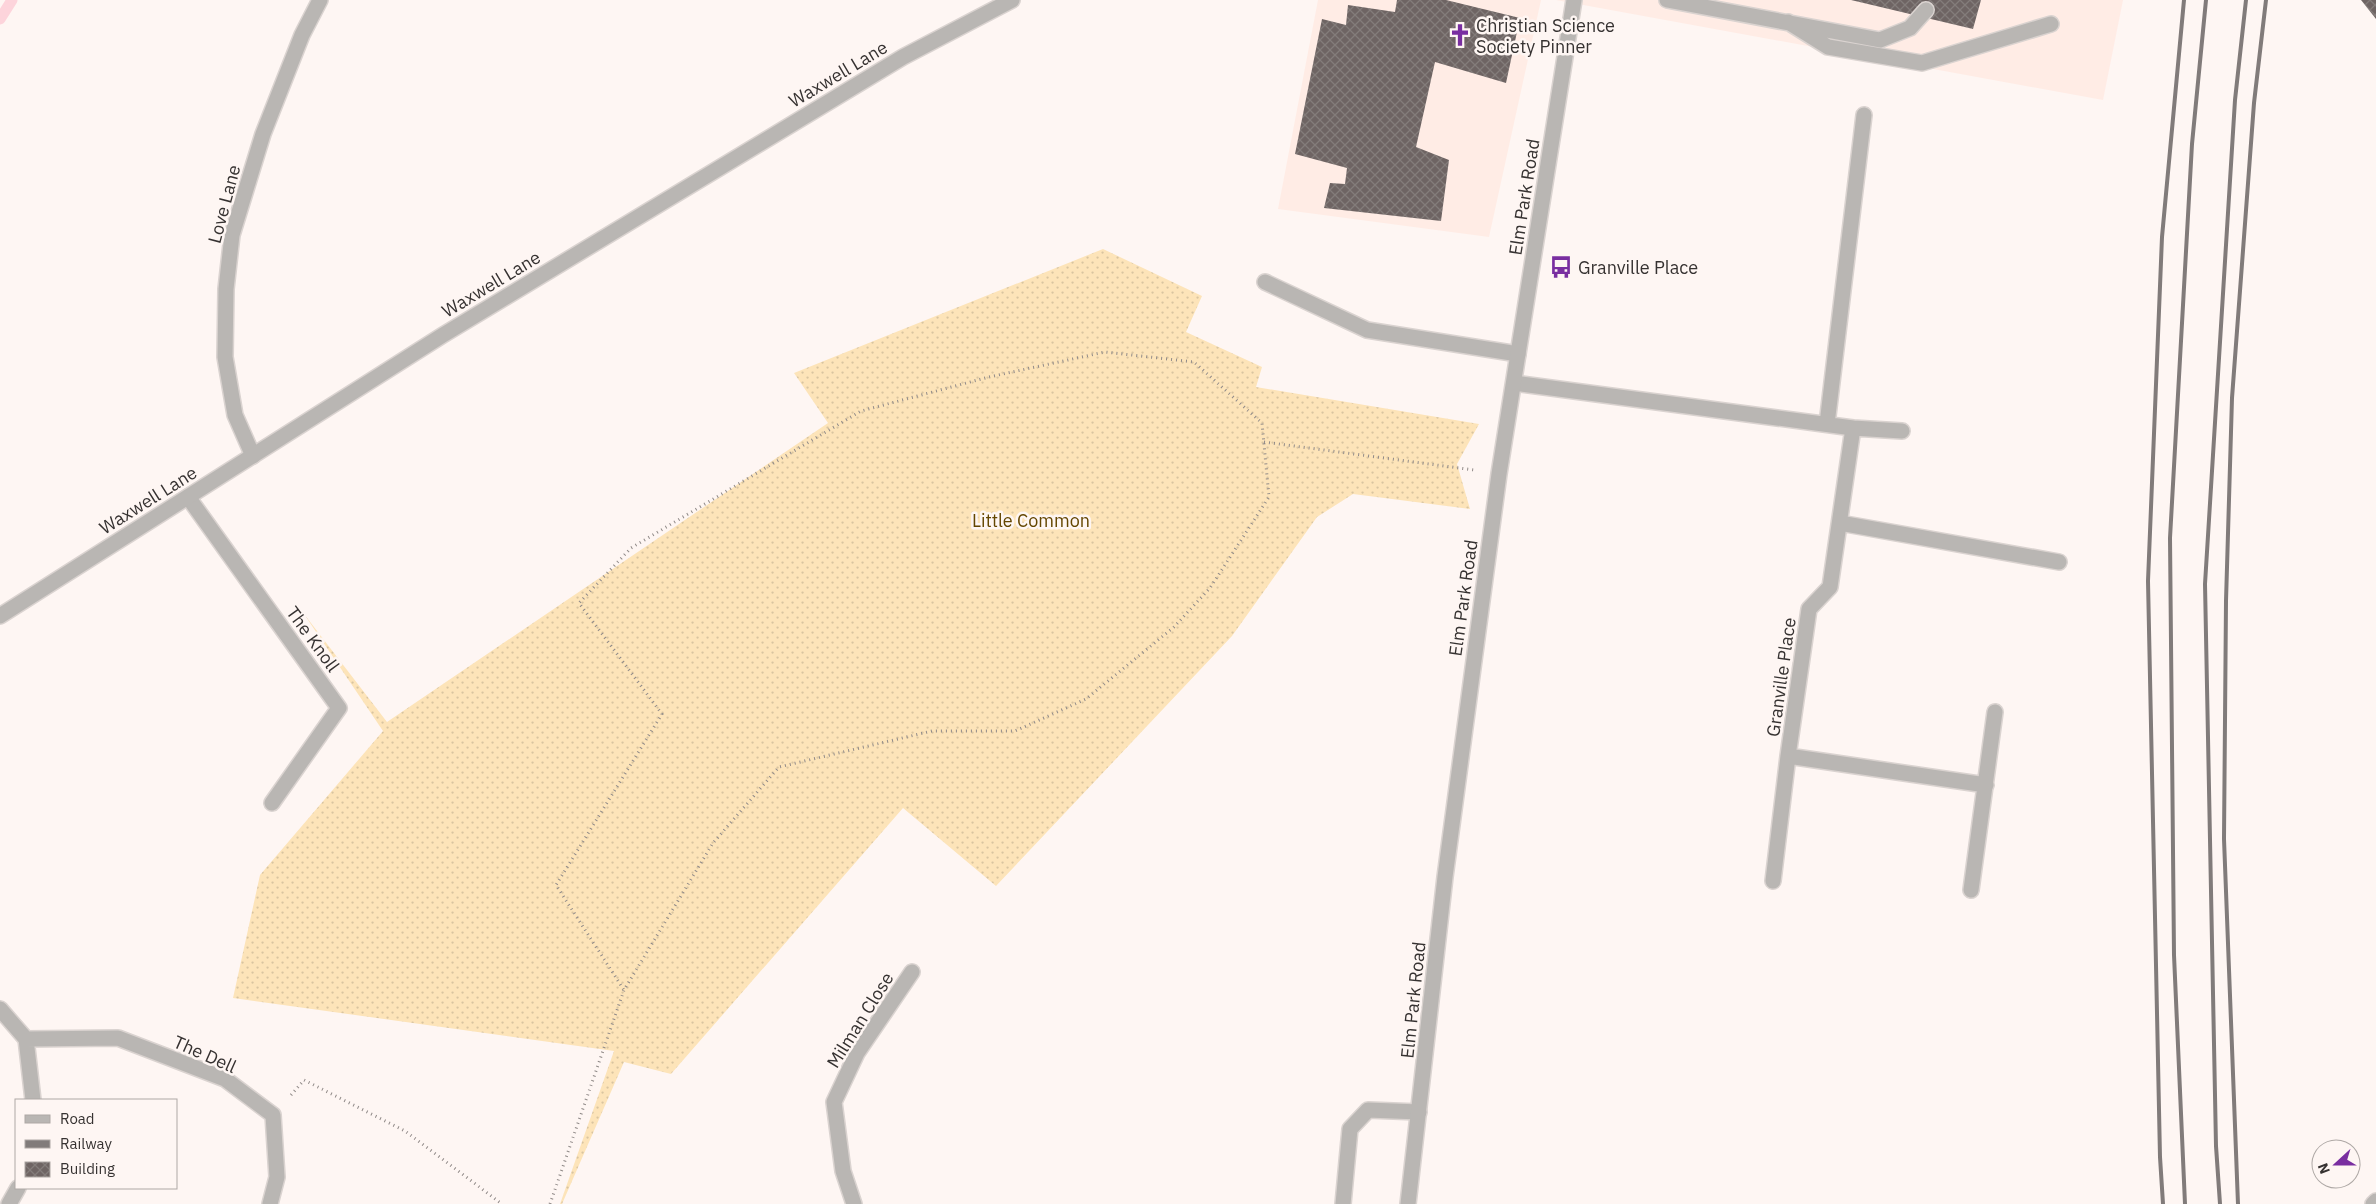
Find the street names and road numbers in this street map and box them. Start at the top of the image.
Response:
street label: Waxwell Lane [785,36,892,112]
street label: Elm Park Road [1503,137,1545,257]
street label: Love Lane [202,162,246,246]
street label: Waxwell Lane [438,246,545,322]
street label: Waxwell Lane [95,461,201,539]
street label: Elm Park Road [1443,538,1483,658]
street label: The Knoll [281,602,345,677]
street label: Granville Place [1761,616,1801,738]
street label: Elm Park Road [1395,940,1431,1060]
street label: Milman Close [821,968,899,1072]
street label: The Dell [170,1030,240,1078]

